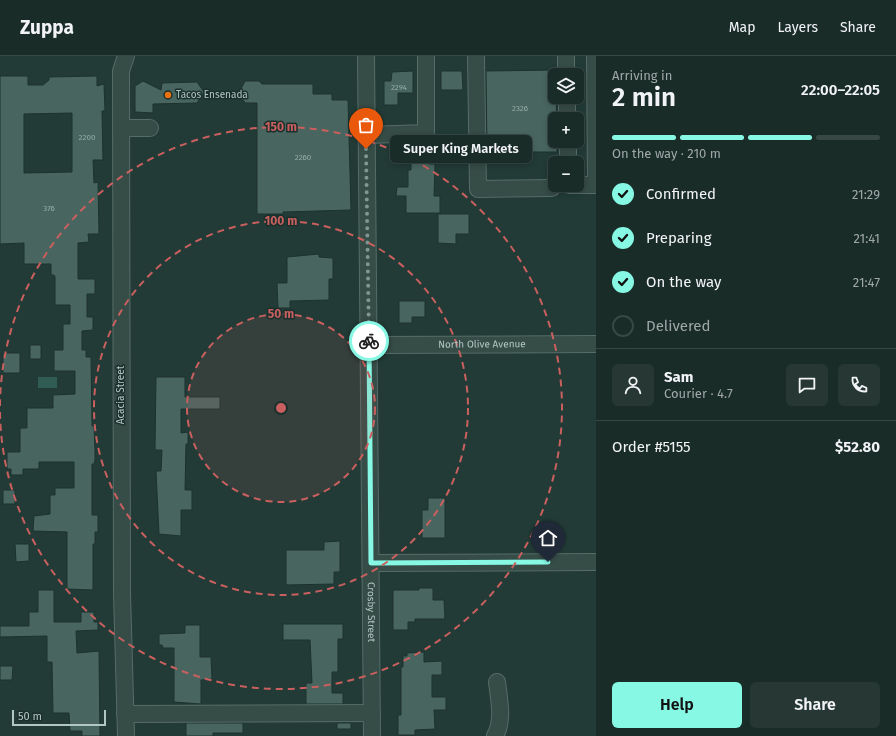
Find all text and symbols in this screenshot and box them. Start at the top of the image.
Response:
text: Zuppa [20,16,74,39]
text: Map [729,19,755,36]
text: Layers [777,19,818,36]
text: Share [840,19,876,36]
map controls [548,68,584,192]
button: layers [548,68,584,104]
text: Arriving in [612,68,672,83]
text: 22:00–22:05 [801,81,880,99]
text: 2 min [612,82,676,113]
house number: 2294 [391,83,408,92]
place label: Tacos Ensenada [176,89,248,101]
marker: Tacos Ensenada [163,90,173,100]
house number: 2326 [512,104,528,113]
pin [349,108,383,149]
button: + [548,112,584,148]
icon: bag [355,114,377,136]
text: 150 m [265,120,297,134]
house number: 2200 [79,133,96,142]
callout: Super King Markets [390,135,532,163]
text: Super King Markets [403,141,519,156]
text: On the way · 210 m [612,146,721,161]
house number: 2260 [295,153,312,162]
button: − [548,156,584,192]
icon: check [612,183,634,205]
text: Confirmed [646,185,716,203]
text: 21:29 [852,187,880,202]
house number: 376 [43,204,55,213]
text: 100 m [265,214,297,228]
icon: check [612,227,634,249]
text: Preparing [646,229,711,247]
text: 21:41 [853,231,880,246]
icon: check [612,271,634,293]
text: On the way [646,273,721,291]
text: 21:47 [853,275,880,290]
text: 50 m [268,307,294,321]
text: Delivered [646,317,710,335]
courier [349,321,389,361]
icon: bike [358,330,380,352]
street label: North Olive Avenue [438,338,526,351]
button: person [612,364,654,406]
button: chat [786,364,828,406]
button: phone [838,364,880,406]
street label: Acacia Street [115,365,127,424]
text: Sam [664,368,693,386]
text: Courier · 4.7 [664,386,733,401]
centre of rings [274,401,288,415]
text: Order #5155 [612,438,691,456]
text: $52.80 [835,438,880,456]
pin [531,521,565,562]
icon: home [537,527,559,549]
street label: Crosby Street [365,582,377,642]
button: Help [612,682,742,728]
button: Share [750,682,880,728]
scale bar [12,708,106,727]
text: 50 m [18,710,42,723]

